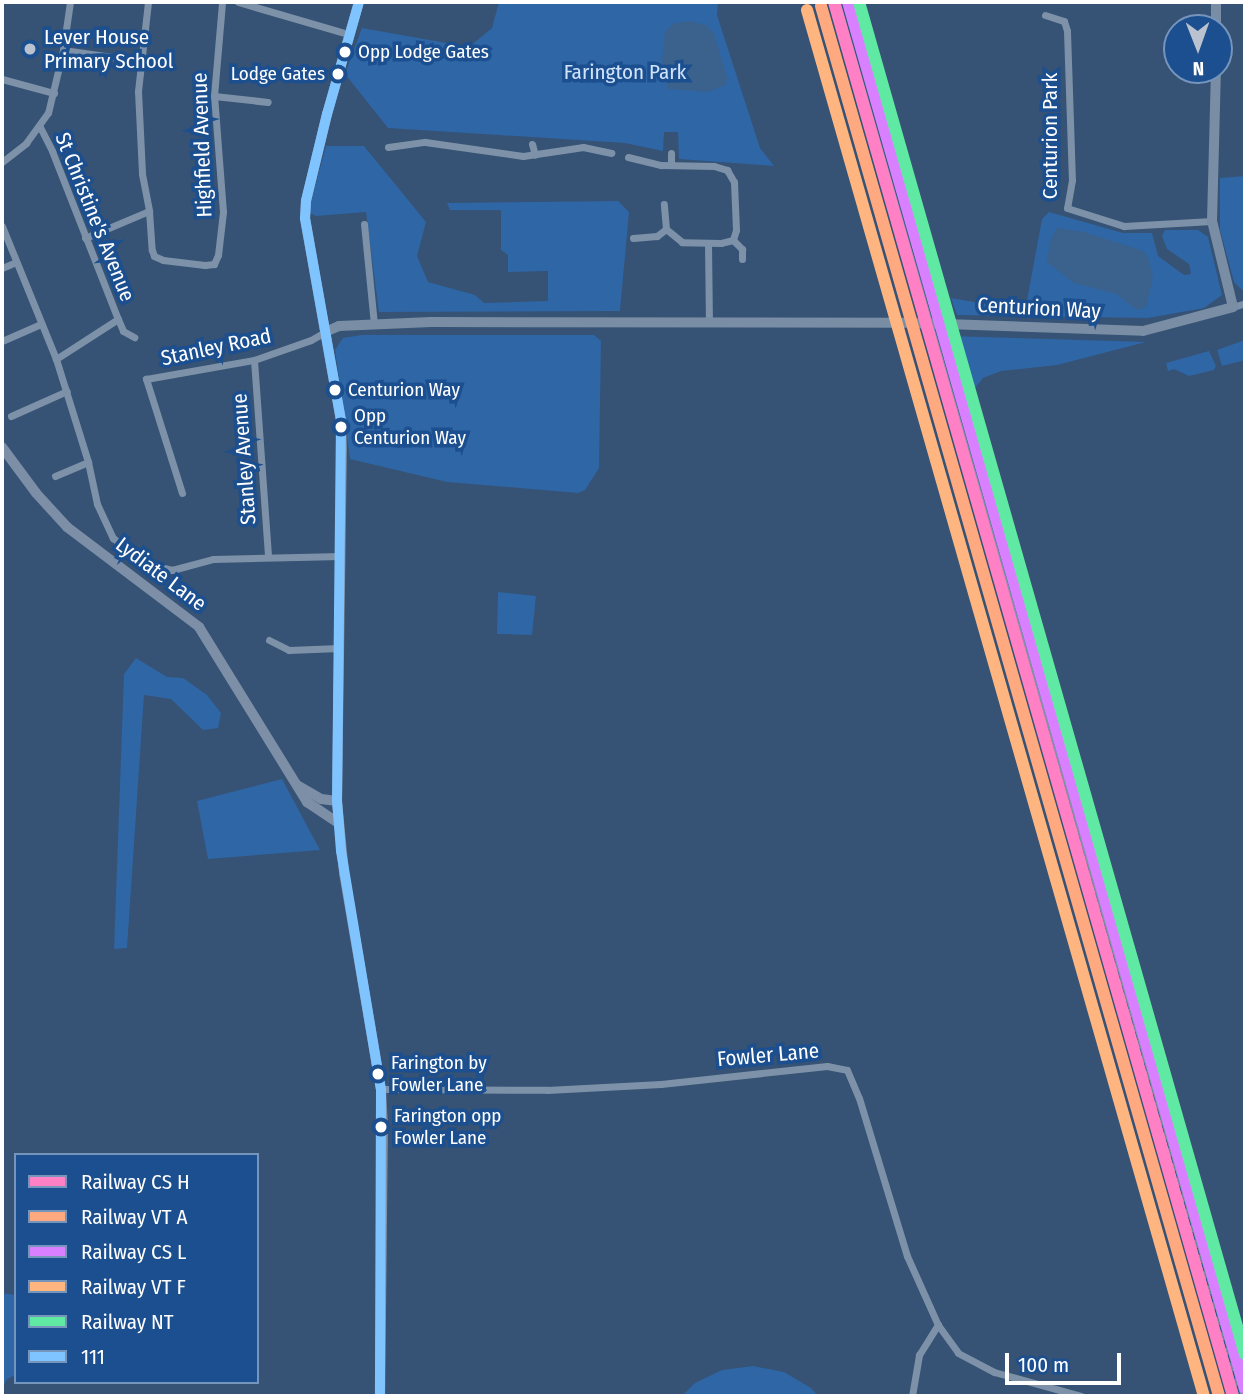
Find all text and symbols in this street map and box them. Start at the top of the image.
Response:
north arrow [1163,14,1233,84]
place label: Lever House Primary School [44,24,173,74]
marker: Lever House Primary School [22,41,38,57]
place label: Opp Lodge Gates [358,41,489,63]
marker: Opp Lodge Gates [338,45,352,59]
text: N [1192,57,1204,80]
park label: Farington Park [564,59,686,85]
place label: Lodge Gates [231,63,325,85]
marker: Lodge Gates [331,67,345,81]
street label: Highfield Avenue [187,72,217,218]
street label: Centurion Park [1037,73,1063,199]
street label: St Christine's Avenue [50,129,140,305]
street label: Centurion Way [977,292,1101,324]
street label: Stanley Road [159,323,273,371]
place label: Centurion Way [348,379,460,401]
marker: Centurion Way [328,383,342,397]
street label: Stanley Avenue [227,392,261,526]
place label: Opp Centurion Way [354,405,466,449]
marker: Opp Centurion Way [334,420,348,434]
street label: Lydiate Lane [111,532,211,616]
street label: Fowler Lane [716,1038,820,1072]
place label: Farington by Fowler Lane [391,1052,487,1096]
marker: Farington by Fowler Lane [371,1067,385,1081]
place label: Farington opp Fowler Lane [394,1105,501,1149]
marker: Farington opp Fowler Lane [374,1120,388,1134]
legend [14,1153,259,1384]
text: Railway CS H [81,1169,190,1195]
text: Railway VT A [81,1204,188,1230]
text: Railway CS L [81,1239,186,1265]
text: Railway VT F [81,1274,186,1300]
text: Railway NT [81,1309,174,1335]
scale bar [1009,1338,1124,1382]
text: 111 [81,1344,105,1370]
text: 100 m [1018,1352,1069,1378]

